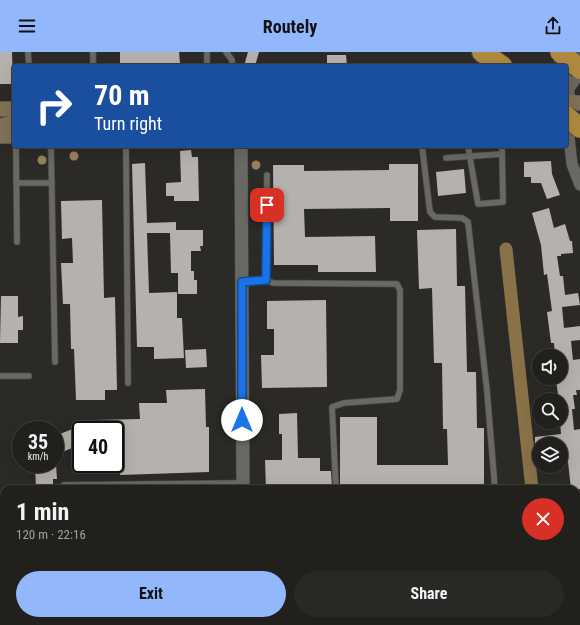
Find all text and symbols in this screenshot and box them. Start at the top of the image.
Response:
icon: menu [16,15,38,37]
icon: share [542,15,564,37]
text: Routely [263,16,317,37]
text: 70 m [94,79,150,112]
icon: right [28,80,80,132]
text: Turn right [94,113,162,134]
pin [250,188,284,222]
icon: arrive [256,194,278,216]
map controls [532,349,568,473]
button: sound [532,349,568,385]
button: search [532,393,568,429]
position arrow [221,399,263,441]
speed limit sign: 40 [72,421,124,473]
text: 35 [28,430,48,454]
button: layers [532,437,568,473]
text: km/h [28,451,48,462]
text: 1 min [16,498,69,526]
button: close [522,498,564,540]
text: 120 m · 22:16 [16,527,86,542]
button: Exit [16,571,286,617]
button: Share [294,571,564,617]

